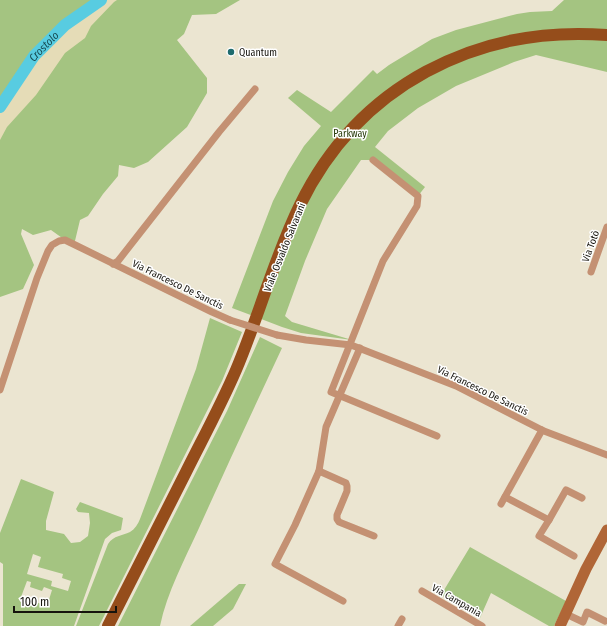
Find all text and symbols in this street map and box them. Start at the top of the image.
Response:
water label: Crostolo [26,29,62,64]
marker: Quantum [226,47,236,57]
place label: Quantum [239,47,277,59]
park label: Parkway [333,128,367,140]
street label: Viale Osvaldo Salvarani [262,201,308,294]
street label: Via Totò [580,229,602,264]
street label: Via Francesco De Sanctis [130,258,225,312]
street label: Via Francesco De Sanctis [435,364,530,418]
street label: Via Campania [430,582,484,620]
scale bar [14,588,116,614]
text: 100 m [20,595,49,609]

